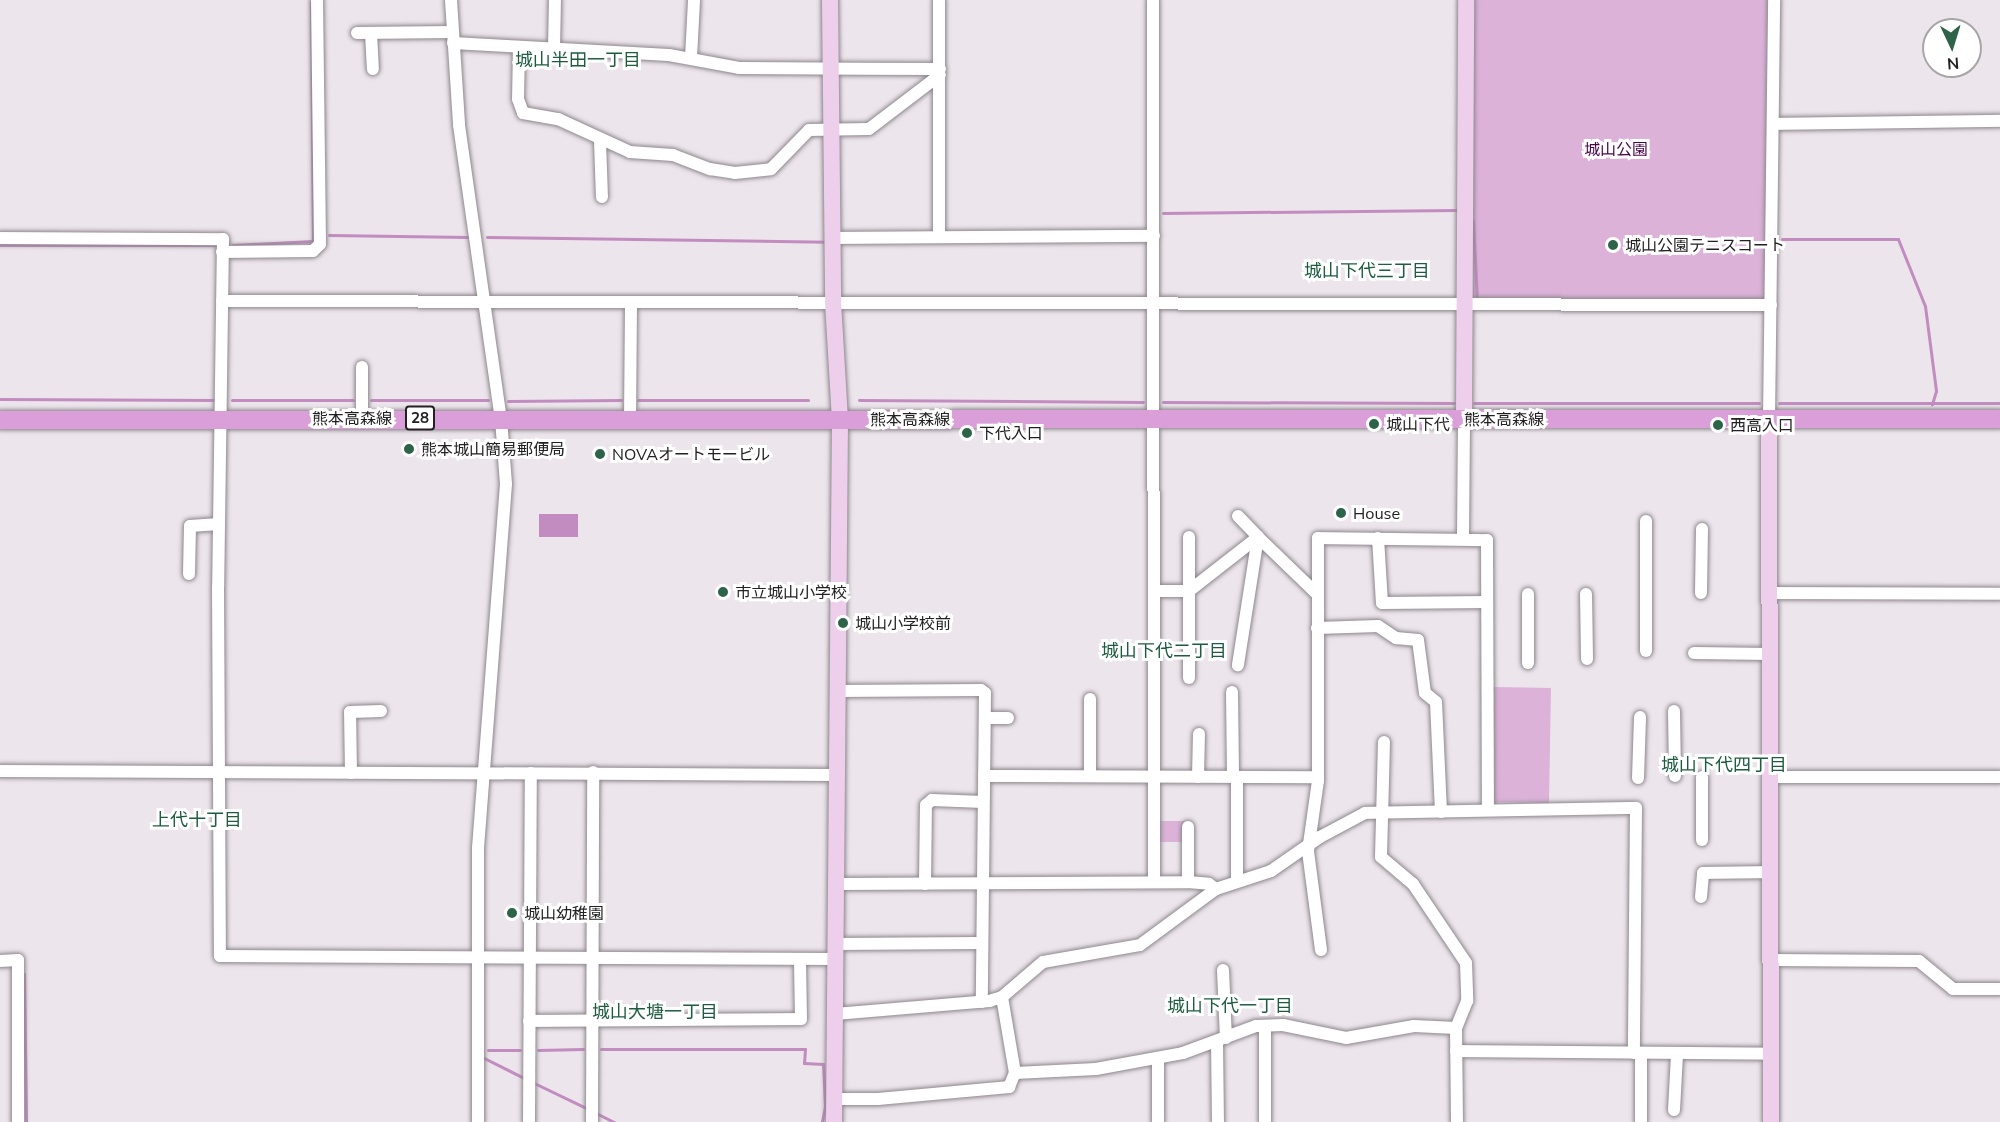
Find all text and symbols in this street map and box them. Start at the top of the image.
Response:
north arrow [1922,18,1982,78]
district label: 城山半田一丁目 [515,49,641,71]
text: N [1946,54,1960,74]
park label: 城山公園 [1584,139,1648,159]
place label: 城山公園テニスコート [1625,235,1785,255]
marker: 城山公園テニスコート [1606,238,1620,252]
district label: 城山下代三丁目 [1304,260,1430,282]
road number: 28 [405,406,435,430]
street label: 熊本高森線 [312,408,392,428]
street label: 熊本高森線 [870,409,950,429]
street label: 熊本高森線 [1464,409,1544,429]
place label: 城山下代 [1386,414,1450,434]
place label: 西高入口 [1730,415,1794,435]
marker: 城山下代 [1367,417,1381,431]
marker: 西高入口 [1711,418,1725,432]
place label: 下代入口 [979,423,1043,443]
marker: 下代入口 [960,426,974,440]
place label: 熊本城山簡易郵便局 [421,439,565,459]
marker: 熊本城山簡易郵便局 [402,442,416,456]
place label: NOVAオートモービル [612,444,770,464]
marker: NOVAオートモービル [593,447,607,461]
place label: House [1353,503,1400,523]
marker: House [1334,506,1348,520]
place label: 市立城山小学校 [735,582,847,602]
marker: 市立城山小学校 [716,585,730,599]
place label: 城山小学校前 [855,613,951,633]
marker: 城山小学校前 [836,616,850,630]
district label: 城山下代二丁目 [1101,640,1227,662]
district label: 城山下代四丁目 [1661,754,1787,776]
district label: 上代十丁目 [152,809,242,831]
place label: 城山幼稚園 [524,903,604,923]
marker: 城山幼稚園 [505,906,519,920]
district label: 城山下代一丁目 [1167,995,1293,1017]
district label: 城山大塘一丁目 [592,1001,718,1023]

